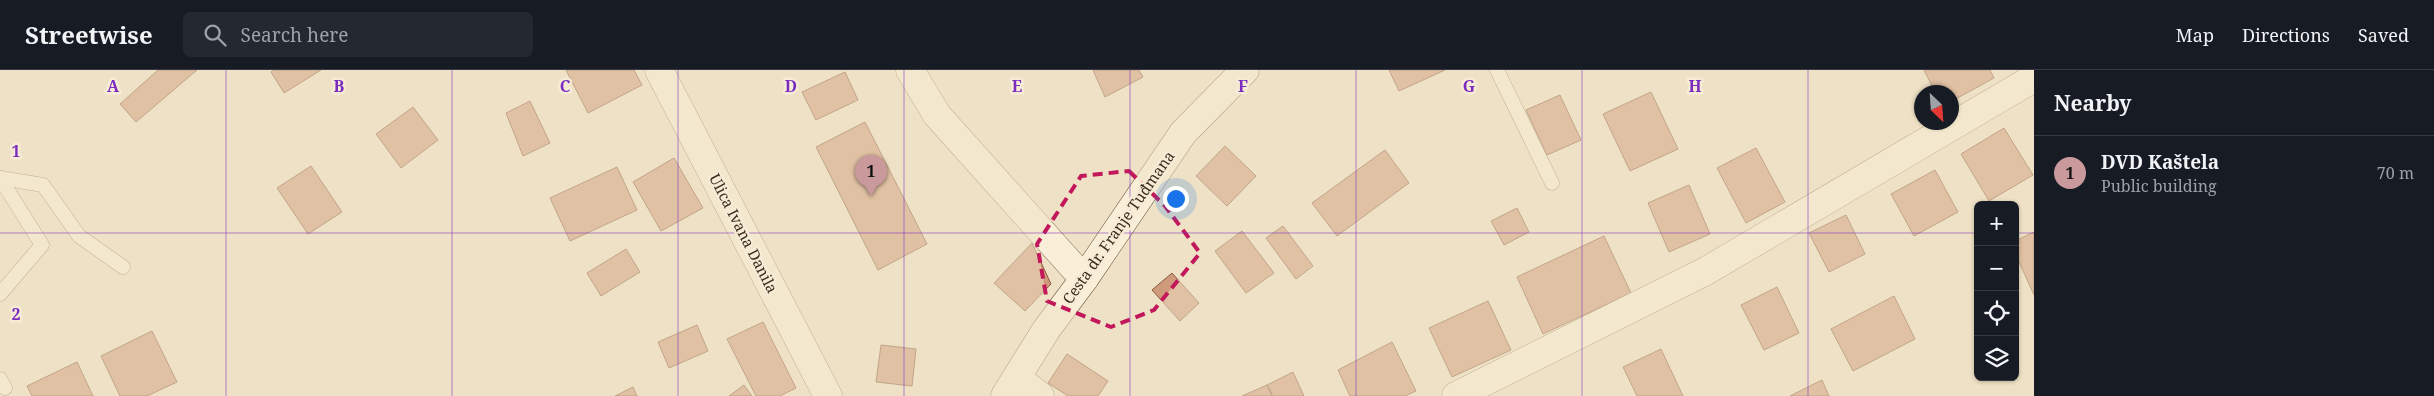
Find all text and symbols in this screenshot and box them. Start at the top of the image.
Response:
search box [183,12,533,57]
text: Streetwise [25,18,153,51]
icon: search [201,21,229,49]
text: Search here [241,22,348,48]
text: Map [2176,23,2214,47]
text: Directions [2242,23,2330,47]
text: Saved [2358,23,2409,47]
text: A [107,75,120,97]
text: B [334,75,345,97]
text: C [560,75,571,97]
text: D [785,75,797,97]
text: E [1012,75,1022,97]
text: F [1238,75,1248,97]
text: G [1463,75,1475,97]
text: H [1688,75,1702,97]
north arrow [1914,85,1959,130]
text: Nearby [2054,89,2132,117]
text: 1 [11,140,21,162]
street label: Cesta dr. Franje Tuđmana [1057,147,1179,307]
text: DVD Kaštela [2101,149,2219,175]
pin: 1 [855,155,887,196]
text: 1 [2065,162,2075,184]
text: 70 m [2377,162,2414,184]
street label: Ulica Ivana Danila [705,170,783,296]
text: Public building [2101,175,2217,197]
your location [1163,186,1189,212]
map controls [1974,201,2019,381]
button: + [1974,201,2019,246]
button: − [1974,246,2019,291]
button: locate [1974,291,2019,336]
text: 2 [11,303,21,325]
button: layers [1974,336,2019,381]

